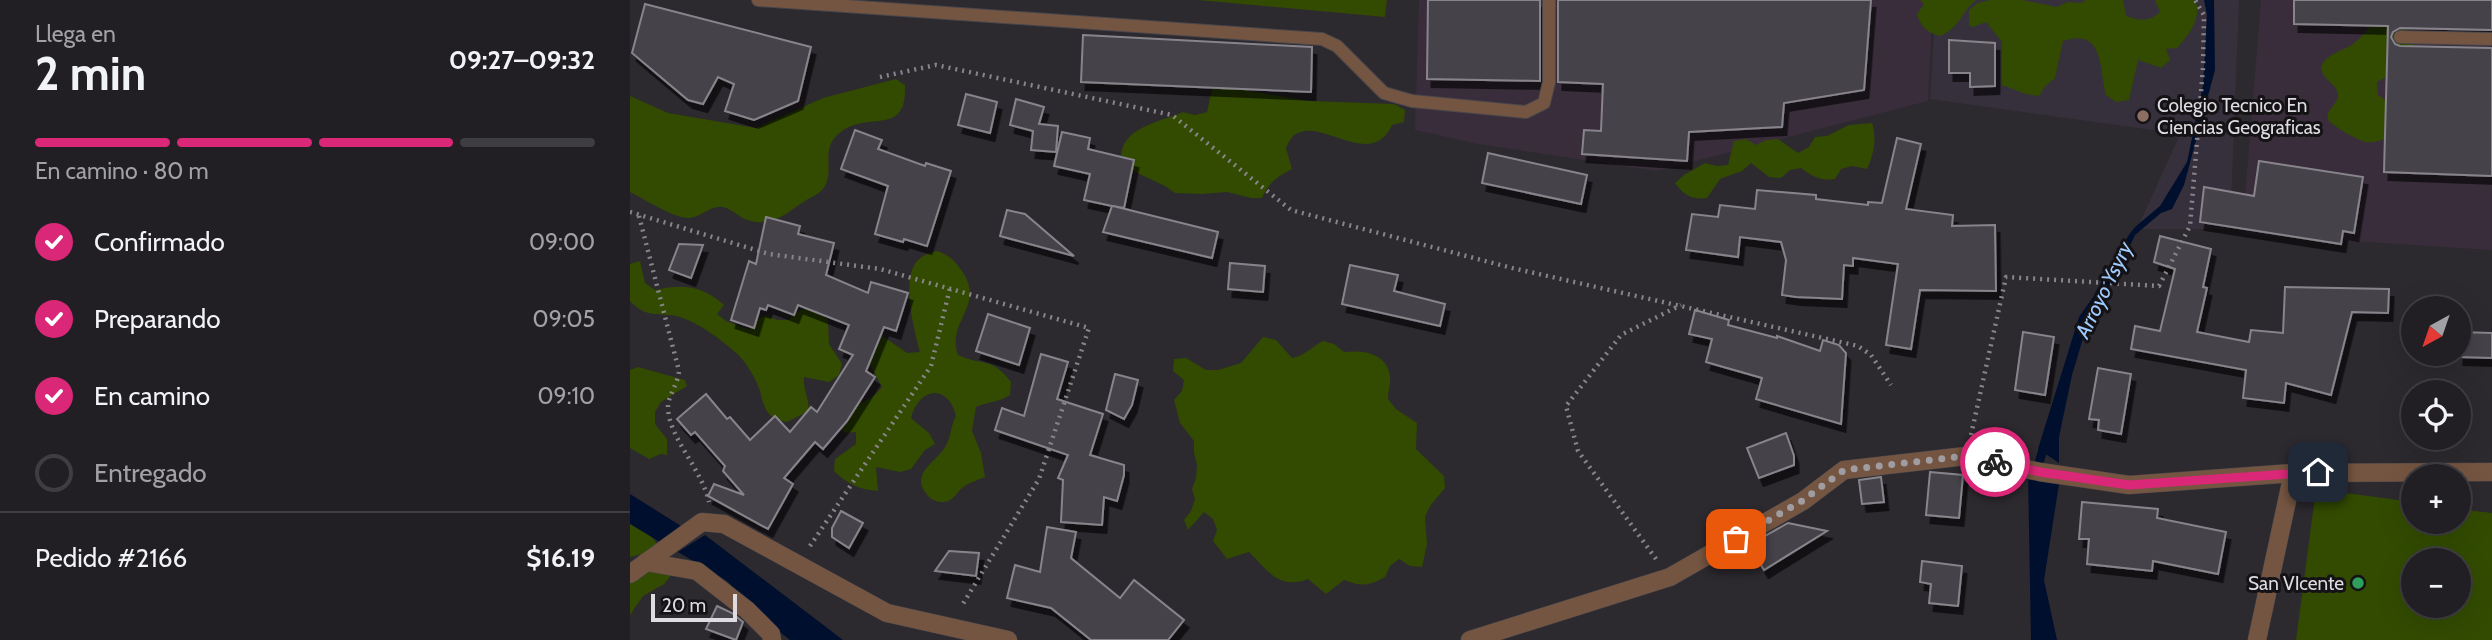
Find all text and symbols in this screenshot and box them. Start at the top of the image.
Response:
text: Llega en [35,20,116,48]
text: 09:27–09:32 [449,44,595,76]
text: 2 min [35,46,146,102]
place label: Colegio Tecnico En Ciencias Geograficas [2157,94,2321,139]
marker: Colegio Tecnico En Ciencias Geograficas [2135,108,2151,124]
text: En camino · 80 m [35,157,209,185]
icon: check [35,223,73,261]
text: Confirmado [94,226,225,258]
text: 09:00 [529,228,595,256]
water label: Arroyo Ysyry [2069,236,2138,343]
north arrow [2401,296,2471,366]
map controls [2401,296,2471,618]
icon: check [35,300,73,338]
text: Preparando [94,303,221,335]
text: 09:05 [533,305,595,333]
icon: check [35,377,73,415]
text: En camino [94,380,210,412]
button: locate [2401,380,2471,450]
text: 09:10 [538,382,595,410]
courier [1960,427,2030,497]
pin [2288,442,2348,502]
icon: bike [1976,443,2014,481]
icon: home [2299,453,2337,491]
text: Entregado [94,457,207,489]
button: + [2401,464,2471,534]
pin [1706,509,1766,569]
icon: bag [1717,520,1755,558]
text: Pedido #2166 [35,542,187,574]
text: $16.19 [526,542,595,574]
button: − [2401,548,2471,618]
place label: San VIcente [2248,572,2344,595]
marker: San VIcente [2350,575,2366,591]
scale bar [651,591,737,623]
text: 20 m [662,594,706,617]

